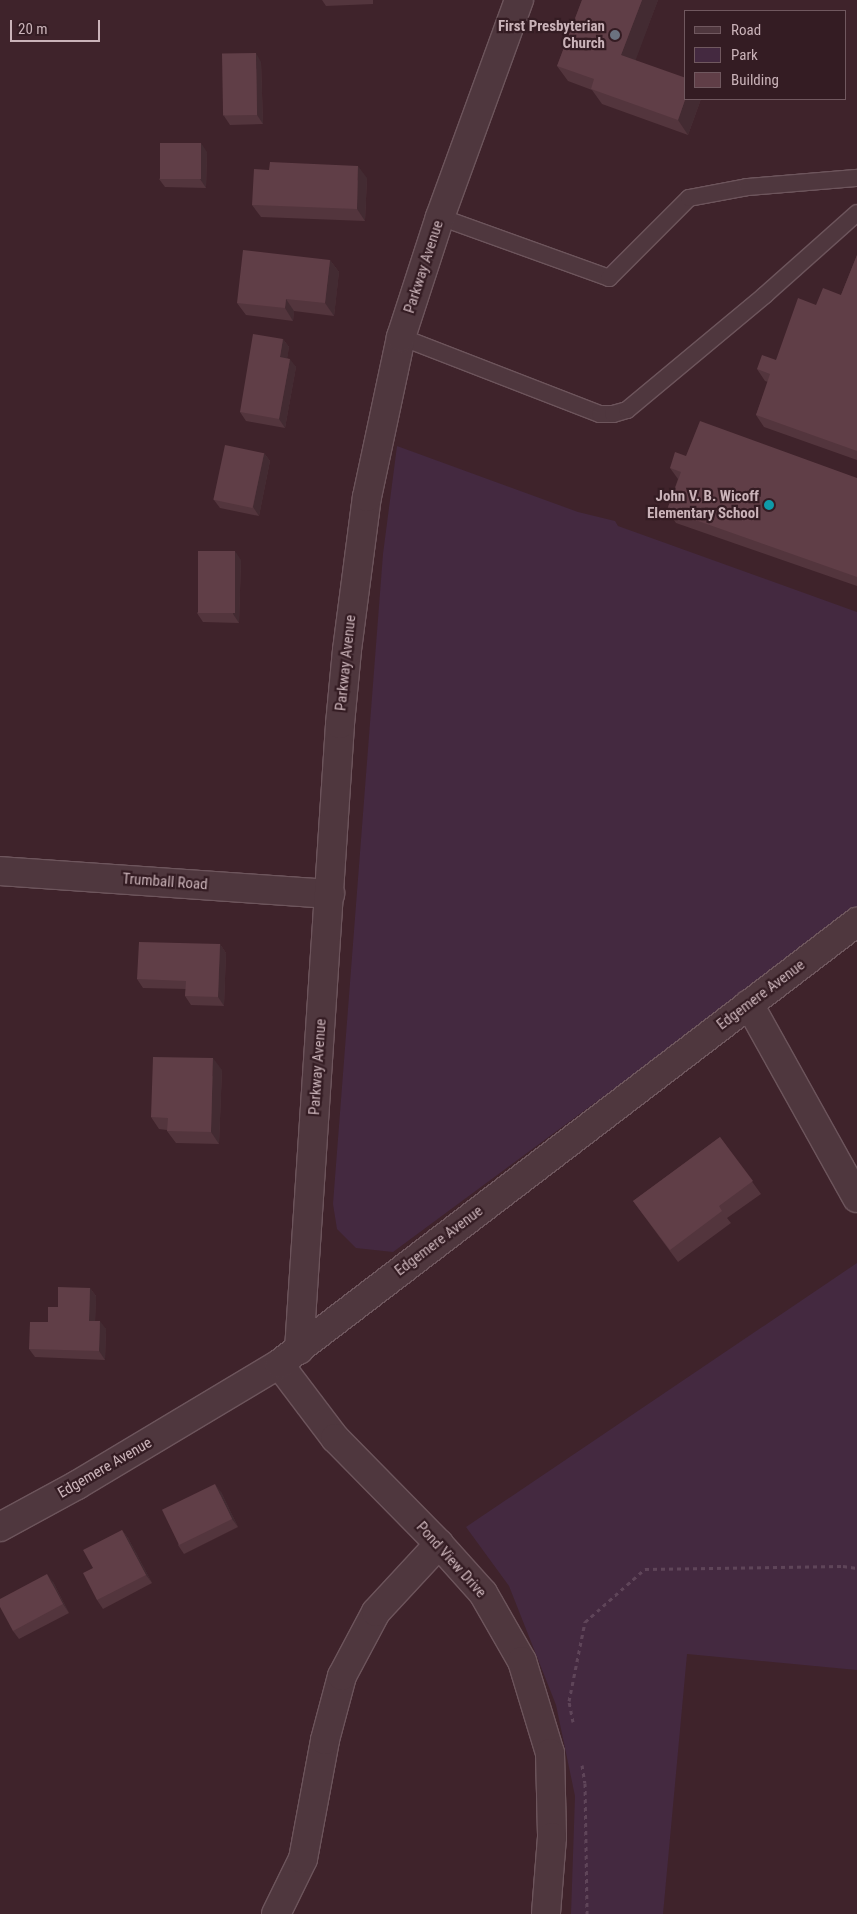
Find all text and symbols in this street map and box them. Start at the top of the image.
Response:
scale bar [12,10,102,42]
legend [684,10,847,100]
place label: First Presbyterian Church [498,17,605,52]
text: 20 m [18,20,48,38]
text: Road [731,21,761,39]
marker: First Presbyterian Church [609,29,621,41]
text: Park [731,46,758,64]
text: Building [731,71,779,89]
street label: Parkway Avenue [401,218,447,316]
place label: John V. B. Wicoff Elementary School [647,487,759,522]
marker: John V. B. Wicoff Elementary School [763,499,775,511]
street label: Parkway Avenue [332,614,360,712]
street label: Trumball Road [122,870,208,894]
street label: Edgemere Avenue [713,956,809,1034]
street label: Parkway Avenue [306,1018,330,1116]
street label: Edgemere Avenue [391,1202,487,1280]
street label: Edgemere Avenue [55,1434,155,1502]
street label: Pond View Drive [412,1518,490,1602]

